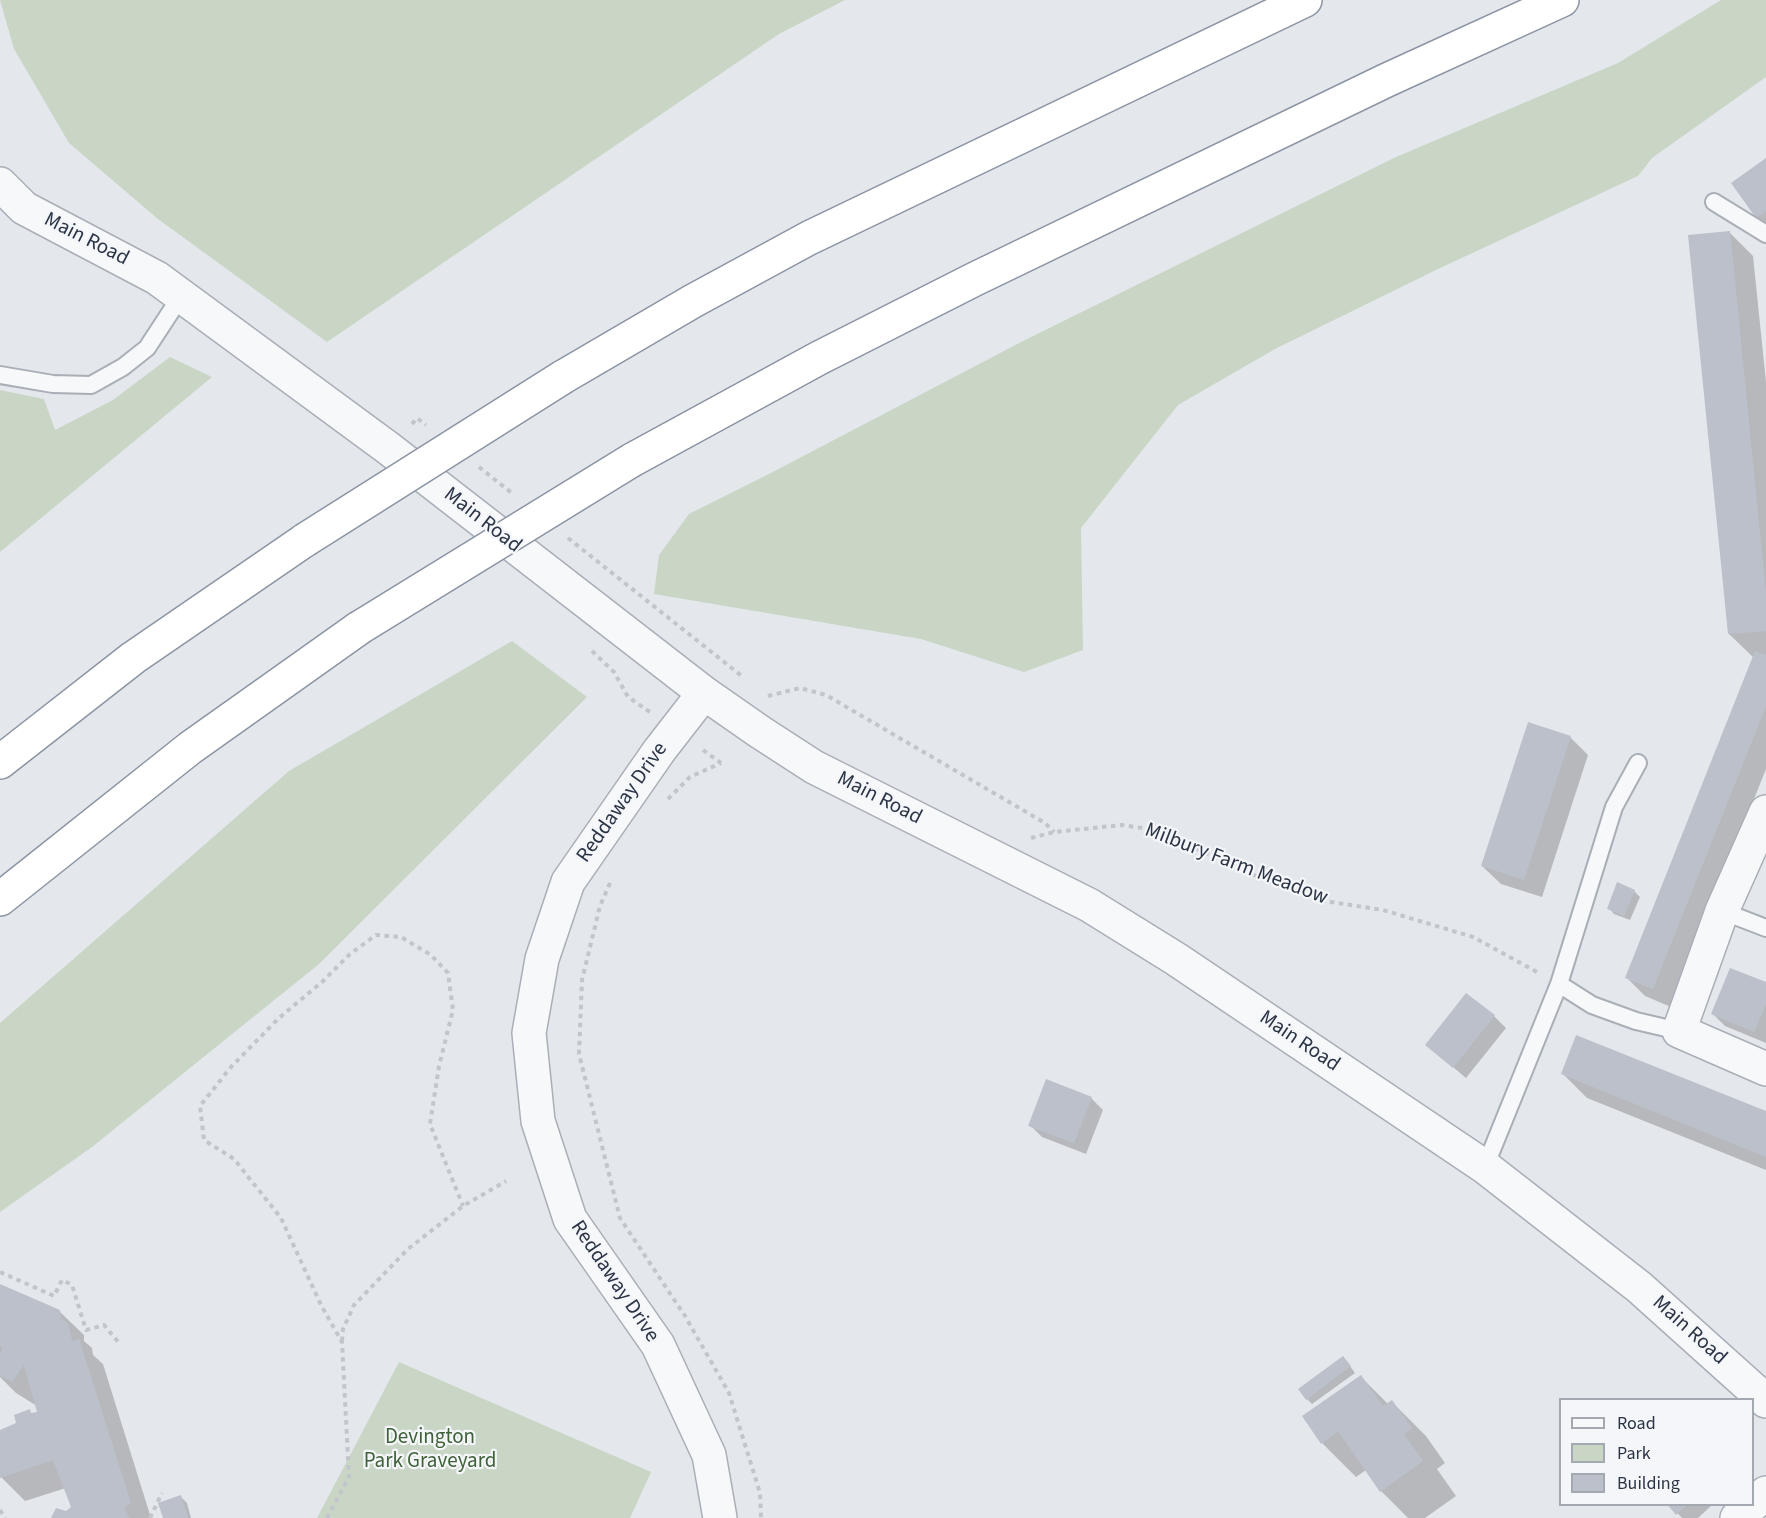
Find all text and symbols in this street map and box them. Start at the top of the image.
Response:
street label: Main Road [39,208,133,272]
street label: Main Road [438,483,526,559]
street label: Reddaway Drive [572,738,674,868]
street label: Main Road [832,767,926,831]
street label: Milbury Farm Meadow [1141,819,1331,911]
street label: Main Road [1254,1006,1344,1078]
street label: Reddaway Drive [564,1216,664,1348]
street label: Main Road [1646,1291,1732,1371]
legend [1559,1398,1754,1506]
text: Road [1617,1411,1656,1436]
park label: Devington Park Graveyard [364,1425,496,1475]
text: Park [1617,1441,1651,1466]
text: Building [1617,1471,1680,1496]

